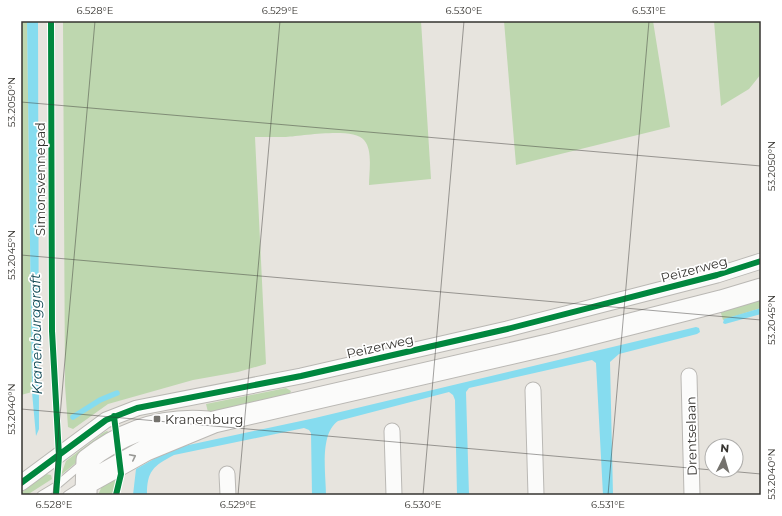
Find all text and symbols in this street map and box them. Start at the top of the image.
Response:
text: 6.528°E [77,4,114,17]
text: 6.529°E [262,4,299,17]
text: 6.530°E [445,4,483,17]
text: 6.531°E [632,4,666,17]
text: 53.2050°N [5,77,18,127]
street label: Simonsvennepad [32,122,48,236]
text: 53.2050°N [765,141,778,191]
text: 53.2045°N [5,230,18,280]
street label: Peizerweg [659,252,729,286]
water label: Kranenburggraft [26,273,46,395]
text: 53.2045°N [765,295,778,345]
street label: Peizerweg [345,331,415,361]
text: 53.2040°N [5,383,18,435]
street label: Drentselaan [682,396,700,476]
place label: Kranenburg [165,411,243,427]
marker: Kranenburg [152,414,162,424]
north arrow [704,438,744,478]
text: N [720,441,730,455]
text: 53.2040°N [765,448,778,500]
one-way arrow [129,454,136,461]
text: 6.528°E [36,498,73,511]
text: 6.529°E [220,498,257,511]
text: 6.530°E [404,498,442,511]
text: 6.531°E [591,498,625,511]

